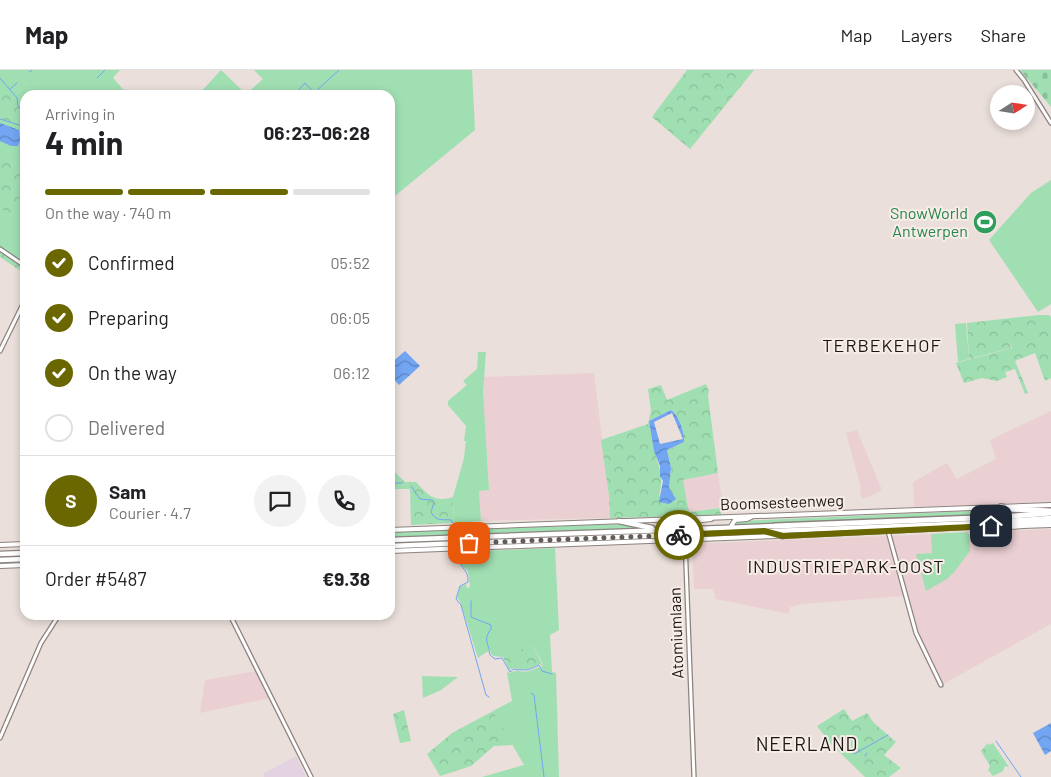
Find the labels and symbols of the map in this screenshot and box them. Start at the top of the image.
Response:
north arrow [990,85,1035,130]
place label: SnowWorld Antwerpen [890,203,968,240]
sports icon: SnowWorld Antwerpen [972,209,998,235]
district label: TERBEKEHOF [822,334,942,356]
street label: Boomsesteenweg [720,490,844,513]
pin [970,505,1012,547]
courier [654,510,704,560]
pin [448,522,490,564]
district label: INDUSTRIEPARK-OOST [747,555,945,577]
street label: Atomiumlaan [664,587,687,679]
district label: NEERLAND [756,732,858,755]

